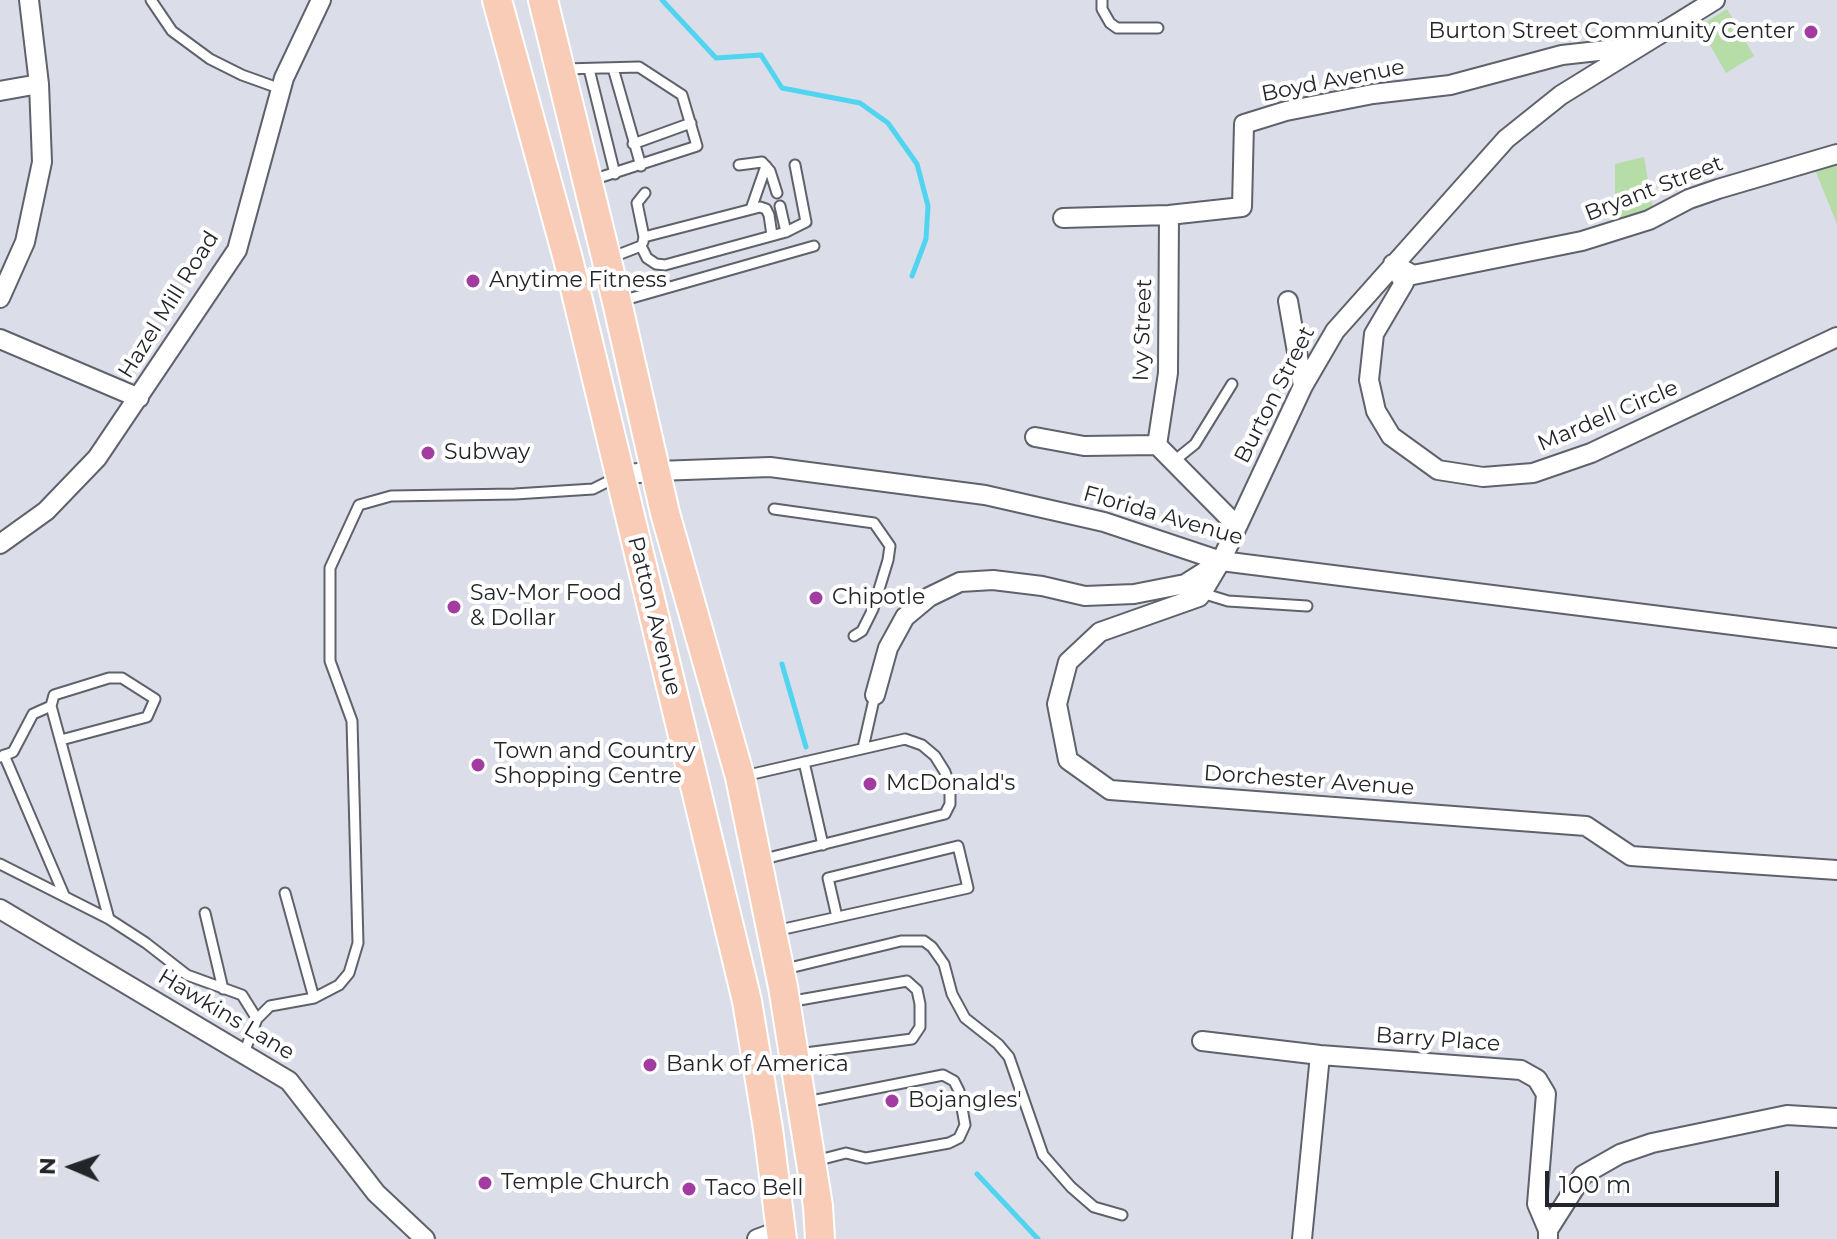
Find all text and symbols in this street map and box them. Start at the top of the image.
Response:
place label: Burton Street Community Center [1429,19,1795,45]
marker: Burton Street Community Center [1802,23,1820,41]
street label: Boyd Avenue [1259,54,1407,108]
street label: Bryant Street [1581,151,1727,227]
street label: Hazel Mill Road [113,226,225,384]
place label: Anytime Fitness [489,268,667,294]
marker: Anytime Fitness [464,272,482,290]
street label: Ivy Street [1128,278,1158,382]
street label: Burton Street [1229,322,1321,468]
street label: Mardell Circle [1534,375,1682,457]
place label: Subway [444,440,530,466]
marker: Subway [419,444,437,462]
street label: Florida Avenue [1080,481,1246,551]
street label: Patton Avenue [621,534,687,698]
place label: Sav-Mor Food & Dollar [470,581,622,632]
place label: Chipotle [832,585,925,611]
marker: Chipotle [807,589,825,607]
marker: Sav-Mor Food & Dollar [445,598,463,616]
place label: Town and Country Shopping Centre [494,739,695,790]
marker: Town and Country Shopping Centre [469,756,487,774]
street label: Dorchester Avenue [1203,760,1415,802]
place label: McDonald's [886,771,1015,797]
marker: McDonald's [861,775,879,793]
street label: Hawkins Lane [153,964,299,1066]
street label: Barry Place [1375,1022,1501,1058]
place label: Bank of America [666,1052,849,1078]
marker: Bank of America [641,1056,659,1074]
place label: Bojangles' [908,1088,1022,1114]
marker: Bojangles' [883,1092,901,1110]
north arrow [32,1127,112,1207]
scale bar [1549,1155,1783,1205]
text: N [34,1157,61,1176]
place label: Temple Church [501,1170,670,1196]
text: 100 m [1559,1170,1631,1199]
marker: Temple Church [476,1174,494,1192]
place label: Taco Bell [705,1176,803,1202]
marker: Taco Bell [680,1180,698,1198]

